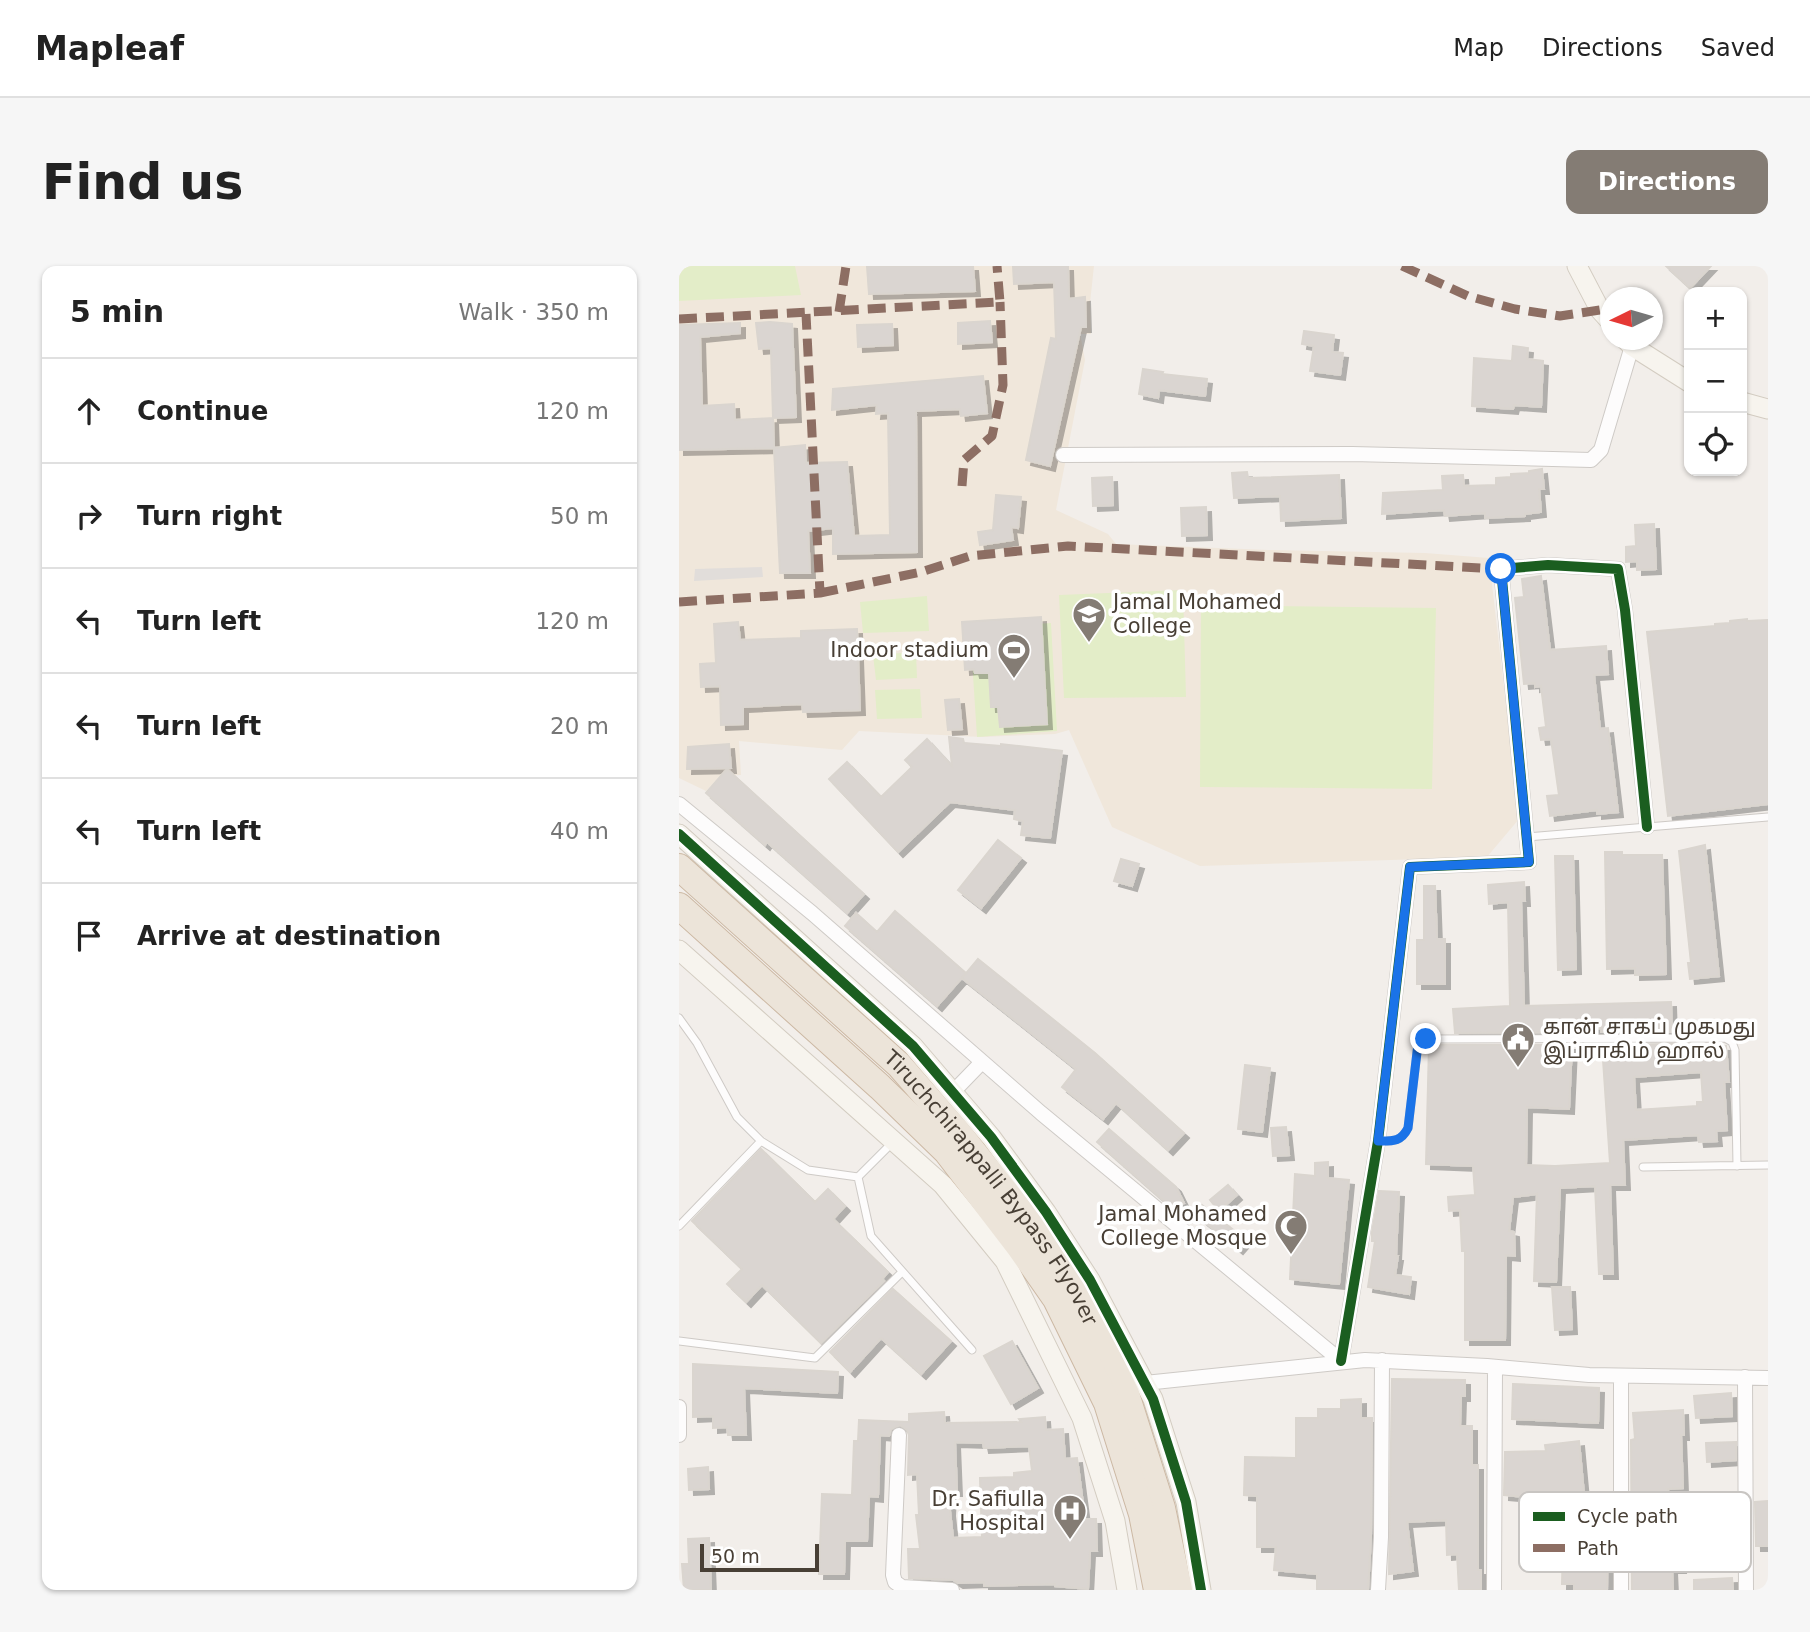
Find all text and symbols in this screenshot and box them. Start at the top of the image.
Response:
text: Mapleaf [35,29,184,68]
text: Map [1453,34,1504,62]
text: Directions [1542,34,1663,62]
text: Saved [1701,34,1775,62]
button: Directions [1566,150,1768,214]
text: Find us [42,154,243,211]
north arrow [1600,287,1663,350]
map controls [1684,287,1747,476]
button: + [1684,287,1747,350]
text: 5 min [70,294,164,329]
text: Walk · 350 m [458,299,609,325]
button: − [1684,350,1747,413]
icon: ahead [70,392,108,430]
text: Continue [137,396,268,426]
text: 120 m [535,398,609,424]
button: locate [1684,413,1747,476]
icon: right [70,497,108,535]
text: Turn right [137,501,282,531]
text: 50 m [550,503,609,529]
route start [1485,553,1516,584]
place label: Jamal Mohamed College [1111,590,1282,638]
school or university icon: Jamal Mohamed College [1070,595,1108,644]
icon: left [70,602,108,640]
text: Turn left [137,606,261,636]
text: 120 m [535,608,609,634]
sports icon: Indoor stadium [995,631,1033,680]
place label: Indoor stadium [830,638,989,662]
icon: left [70,707,108,745]
text: Turn left [137,711,261,741]
text: 20 m [550,713,609,739]
icon: left [70,812,108,850]
text: Turn left [137,816,261,846]
text: 40 m [550,818,609,844]
icon: arrive [70,917,108,955]
text: Arrive at destination [137,921,441,951]
place label: கான் சாகப் முகமது இப்ராகிம் ஹால் [1543,1015,1756,1065]
public building icon: கான் சாகப் முகமது இப்ராகிம் ஹால் [1499,1020,1537,1069]
route end [1410,1023,1441,1054]
street label: Tiruchchirappalli Bypass Flyover [878,1045,1103,1330]
place label: Jamal Mohamed College Mosque [1096,1202,1267,1250]
mosque icon: Jamal Mohamed College Mosque [1272,1207,1310,1256]
place label: Dr. Safiulla Hospital [931,1487,1045,1535]
hospital icon: Dr. Safiulla Hospital [1051,1492,1089,1541]
legend [1519,1492,1751,1572]
text: Cycle path [1577,1505,1678,1527]
text: Path [1577,1537,1619,1559]
scale bar [700,1541,819,1573]
text: 50 m [711,1545,760,1567]

